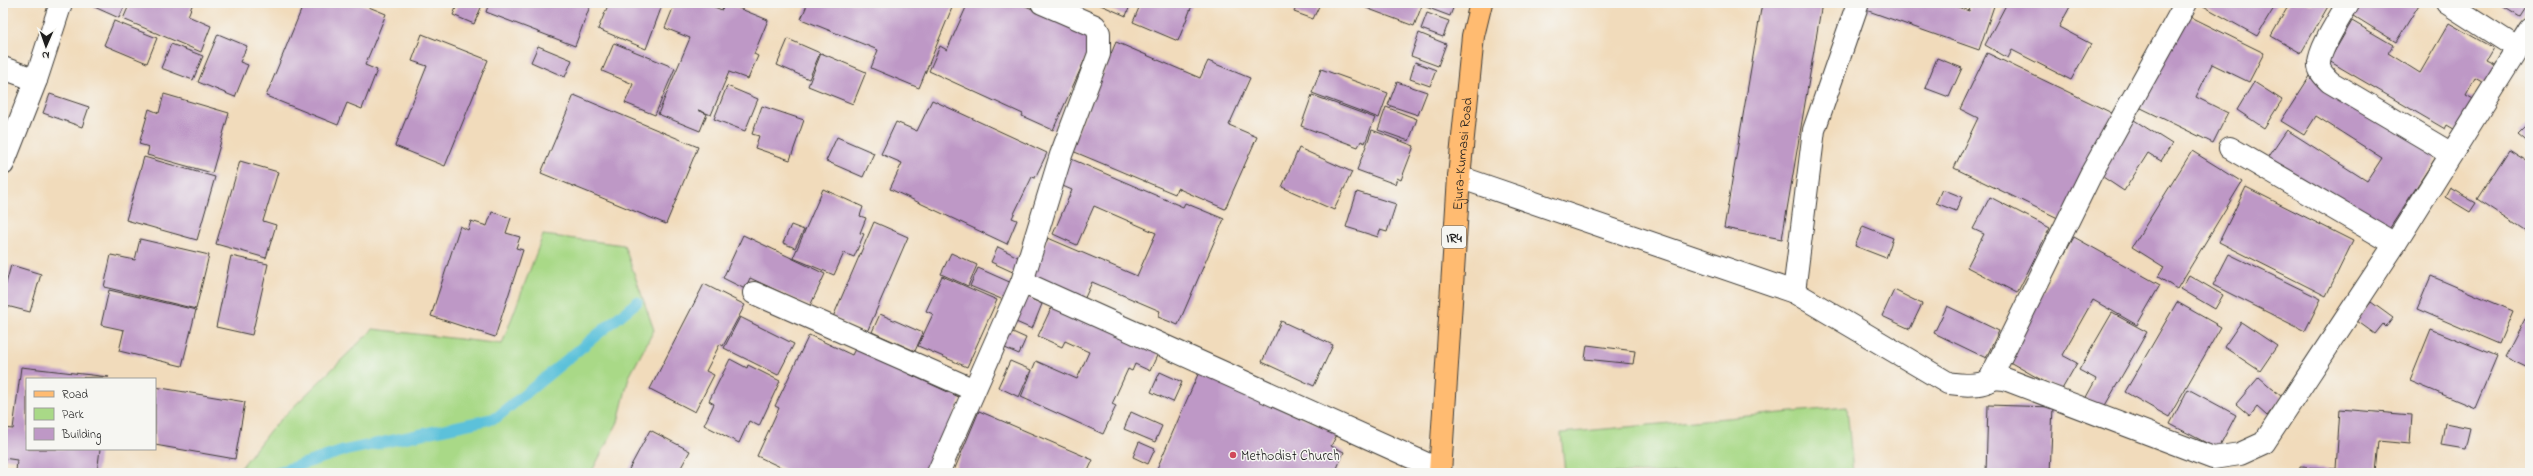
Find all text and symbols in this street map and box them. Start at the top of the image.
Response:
north arrow [26,26,66,66]
text: N [42,47,50,63]
street label: Ejura-Kumasi Road [1448,96,1479,211]
road number: IR4 [1442,226,1466,248]
legend [26,378,156,450]
text: Road [62,386,88,404]
text: Park [62,406,84,424]
text: Building [61,426,101,445]
place label: Methodist Church [1241,446,1340,467]
marker: Methodist Church [1228,450,1238,460]

